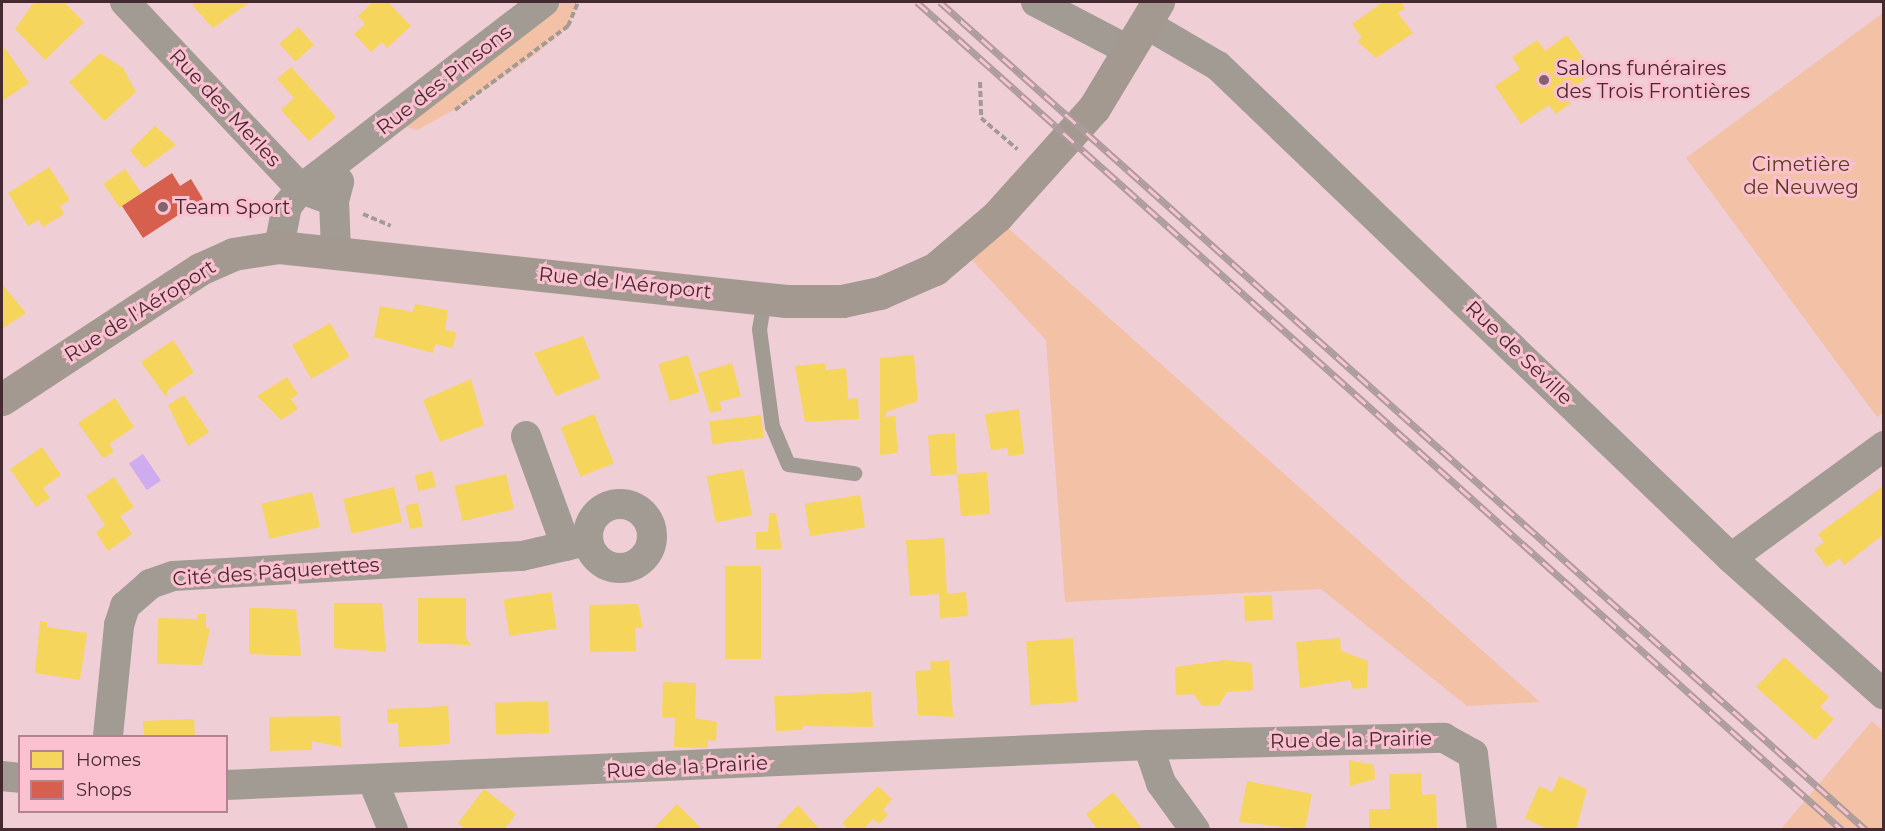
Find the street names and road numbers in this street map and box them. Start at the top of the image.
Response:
street label: Rue des Pinsons [372,20,516,140]
street label: Rue des Merles [164,44,286,172]
street label: Rue de l'Aéroport [60,255,220,367]
street label: Rue de l'Aéroport [537,262,713,304]
street label: Rue de Séville [1461,296,1577,410]
street label: Cité des Pâquerettes [172,553,380,591]
street label: Rue de la Prairie [1270,727,1432,753]
street label: Rue de la Prairie [605,751,769,783]

